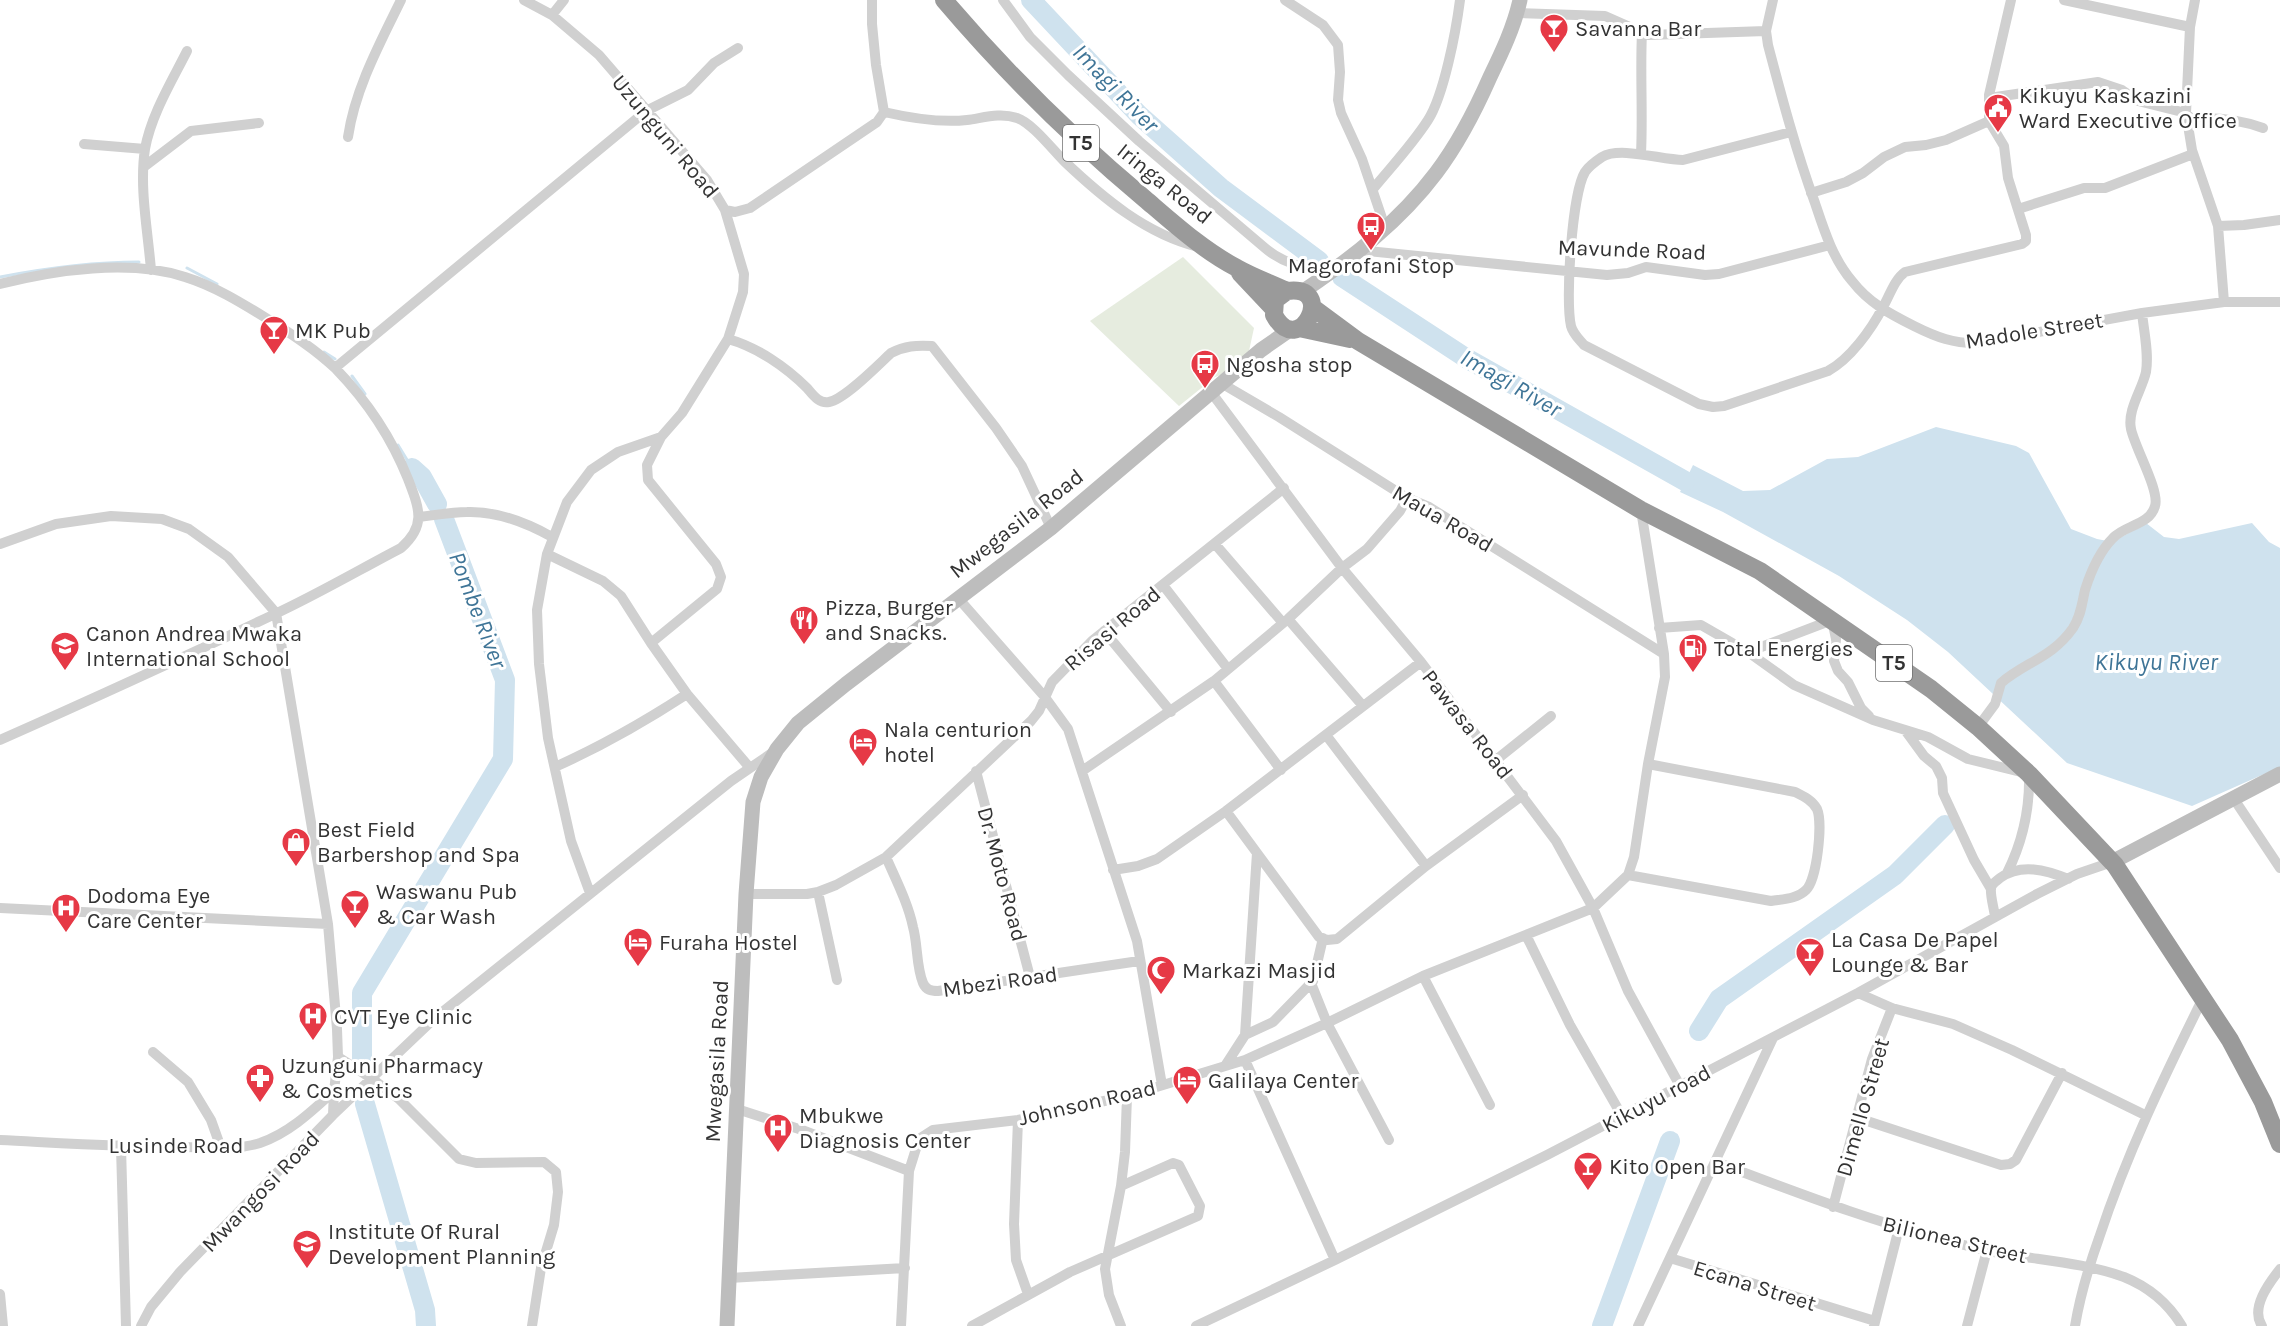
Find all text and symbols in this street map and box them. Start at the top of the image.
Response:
bar icon: Savanna Bar [1538,12,1570,54]
place label: Savanna Bar [1575,16,1701,42]
water label: Imagi River [1067,38,1166,139]
street label: Uzunguni Road [606,70,724,204]
place label: Kikuyu Kaskazini Ward Executive Office [2019,83,2237,134]
public building icon: Kikuyu Kaskazini Ward Executive Office [1982,92,2014,134]
road number: T5 [1063,125,1099,161]
street label: Iringa Road [1112,138,1217,230]
bus stop icon: Magorofani Stop [1355,210,1387,252]
street label: Mavunde Road [1557,234,1707,266]
place label: Magorofani Stop [1288,253,1454,279]
street label: Madole Street [1964,307,2105,355]
bar icon: MK Pub [258,314,290,356]
place label: MK Pub [295,318,371,344]
water label: Imagi River [1455,343,1567,424]
bus stop icon: Ngosha stop [1189,348,1221,390]
place label: Ngosha stop [1226,352,1352,378]
street label: Mwegasila Road [945,463,1089,584]
street label: Maua Road [1387,480,1498,558]
water label: Pombe River [443,548,513,673]
street label: Risasi Road [1059,581,1166,677]
place label: Pizza, Burger and Snacks. [825,595,953,646]
restaurant icon: Pizza, Burger and Snacks. [788,604,820,646]
place label: Canon Andrea Mwaka International School [86,621,302,672]
school or university icon: Canon Andrea Mwaka International School [49,630,81,672]
fuel station icon: Total Energies [1677,632,1709,674]
place label: Total Energies [1714,636,1853,662]
road number: T5 [1876,645,1912,681]
water label: Kikuyu River [2094,648,2219,676]
street label: Pawasa Road [1416,665,1518,785]
place label: Nala centurion hotel [884,717,1032,768]
hotel icon: Nala centurion hotel [847,726,879,768]
street label: Dr. Moto Road [972,804,1033,944]
place label: Best Field Barbershop and Spa [317,817,520,868]
shop icon: Best Field Barbershop and Spa [280,826,312,868]
place label: Waswanu Pub & Car Wash [376,879,517,930]
place label: Dodoma Eye Care Center [87,883,210,934]
bar icon: Waswanu Pub & Car Wash [339,888,371,930]
hospital icon: Dodoma Eye Care Center [50,892,82,934]
hotel icon: Furaha Hostel [622,926,654,968]
place label: La Casa De Papel Lounge & Bar [1831,927,1999,978]
place label: Furaha Hostel [659,930,798,956]
bar icon: La Casa De Papel Lounge & Bar [1794,936,1826,978]
mosque icon: Markazi Masjid [1145,954,1177,996]
place label: Markazi Masjid [1182,958,1336,984]
street label: Mbezi Road [941,961,1059,1003]
street label: Mwegasila Road [700,979,734,1143]
hospital icon: CVT Eye Clinic [297,1000,329,1042]
place label: CVT Eye Clinic [334,1004,473,1030]
street label: Dimello Street [1831,1035,1895,1180]
place label: Uzunguni Pharmacy & Cosmetics [281,1053,483,1104]
street label: Kikuyu road [1598,1059,1715,1138]
pharmacy icon: Uzunguni Pharmacy & Cosmetics [244,1062,276,1104]
hotel icon: Galilaya Center [1171,1064,1203,1106]
place label: Galilaya Center [1208,1068,1358,1094]
street label: Johnson Road [1016,1075,1158,1131]
place label: Mbukwe Diagnosis Center [799,1103,970,1154]
hospital icon: Mbukwe Diagnosis Center [762,1112,794,1154]
street label: Mwangosi Road [196,1126,325,1258]
street label: Lusinde Road [108,1133,244,1159]
bar icon: Kito Open Bar [1572,1150,1604,1192]
place label: Kito Open Bar [1609,1154,1745,1180]
street label: Bilionea Street [1880,1211,2029,1269]
place label: Institute Of Rural Development Planning [328,1219,556,1270]
school or university icon: Institute Of Rural Development Planning [291,1228,323,1270]
street label: Ecana Street [1690,1255,1819,1317]

